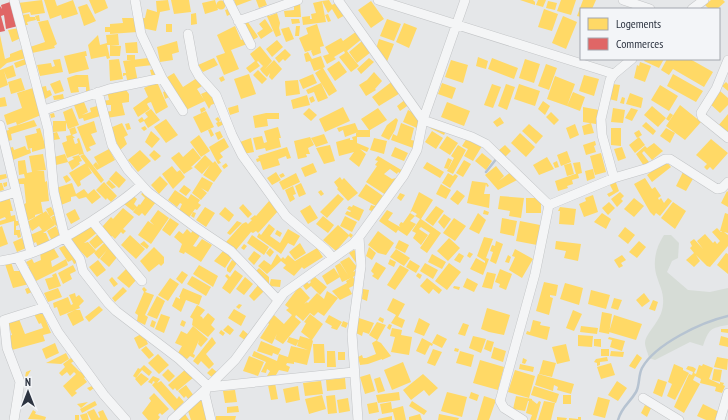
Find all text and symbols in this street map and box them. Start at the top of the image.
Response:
legend [580,8,720,60]
text: Logements [616,16,661,31]
text: Commerces [616,36,663,51]
north arrow [8,372,48,412]
text: N [25,375,31,389]

